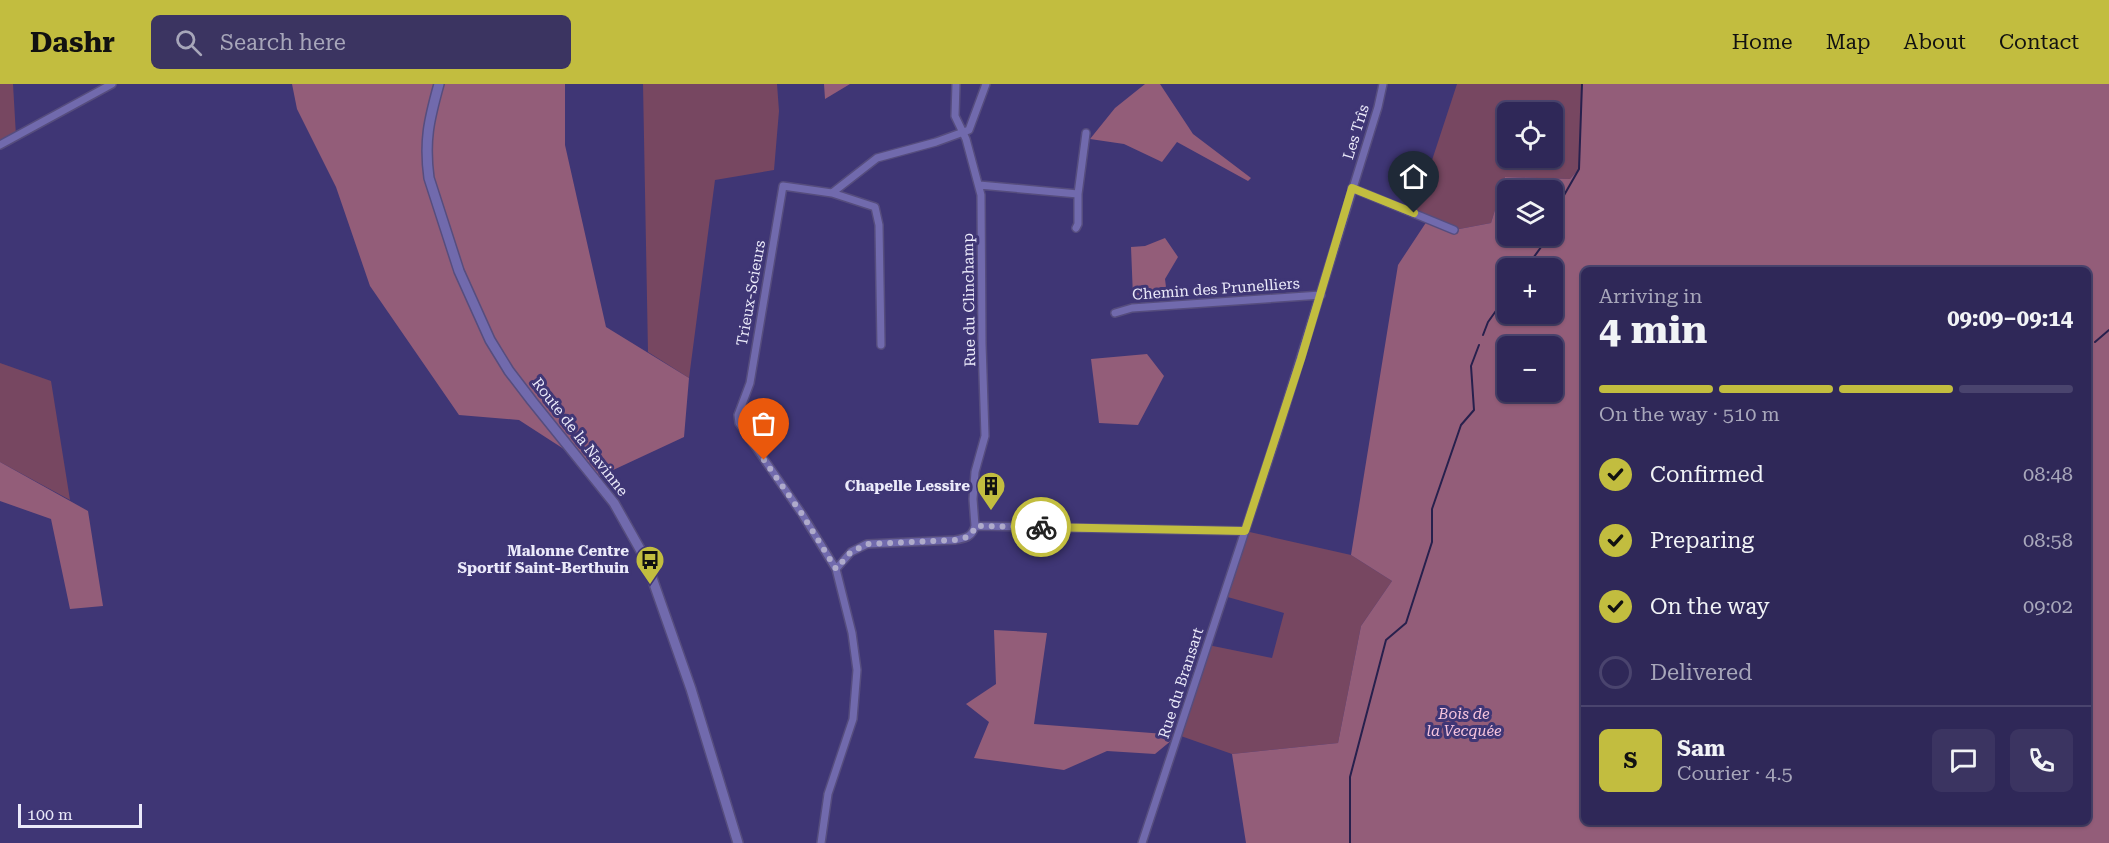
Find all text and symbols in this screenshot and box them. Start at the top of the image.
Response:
search box [151,15,571,69]
text: Dashr [30,26,115,59]
icon: search [172,26,205,59]
text: Search here [220,30,346,55]
text: Home [1732,30,1793,54]
text: Map [1826,30,1871,54]
text: About [1904,30,1966,54]
text: Contact [1999,30,2079,54]
street label: Les Trîs [1339,102,1373,162]
map controls [1497,102,1563,402]
button: locate [1497,102,1563,168]
pin [1388,151,1439,213]
icon: home [1397,160,1430,193]
button: layers [1497,180,1563,246]
street label: Rue du Clinchamp [959,233,979,367]
street label: Trieux-Scieurs [733,239,769,347]
button: + [1497,258,1563,324]
street label: Chemin des Prunelliers [1132,274,1300,304]
text: Arriving in [1599,284,1702,308]
text: 09:09–09:14 [1947,306,2073,331]
text: 4 min [1599,307,1707,353]
button: − [1497,336,1563,402]
street label: Route de la Navinne [528,374,632,500]
pin [738,398,789,460]
text: On the way · 510 m [1599,402,1780,426]
icon: bag [747,407,780,440]
icon: check [1599,458,1632,491]
text: Confirmed [1650,462,1764,487]
text: 08:48 [2023,462,2073,486]
building icon: Chapelle Lessire [975,470,1007,512]
place label: Chapelle Lessire [845,477,970,495]
courier [1011,497,1071,557]
icon: bike [1025,511,1058,544]
icon: check [1599,524,1632,557]
text: Preparing [1650,528,1754,553]
text: 08:58 [2023,528,2073,552]
place label: Malonne Centre Sportif Saint-Berthuin [457,542,629,577]
bus stop icon: Malonne Centre Sportif Saint-Berthuin [634,544,666,586]
icon: check [1599,590,1632,623]
text: On the way [1650,594,1770,619]
text: 09:02 [2023,594,2073,618]
street label: Rue du Bransart [1155,625,1207,741]
text: Delivered [1650,660,1752,685]
park label: Bois de la Vecquée [1426,705,1502,740]
button: chat [1932,729,1995,792]
button: phone [2010,729,2073,792]
text: Sam [1677,736,1725,761]
text: S [1624,748,1637,773]
text: Courier · 4.5 [1677,761,1793,785]
scale bar [18,801,142,828]
text: 100 m [27,805,73,824]

